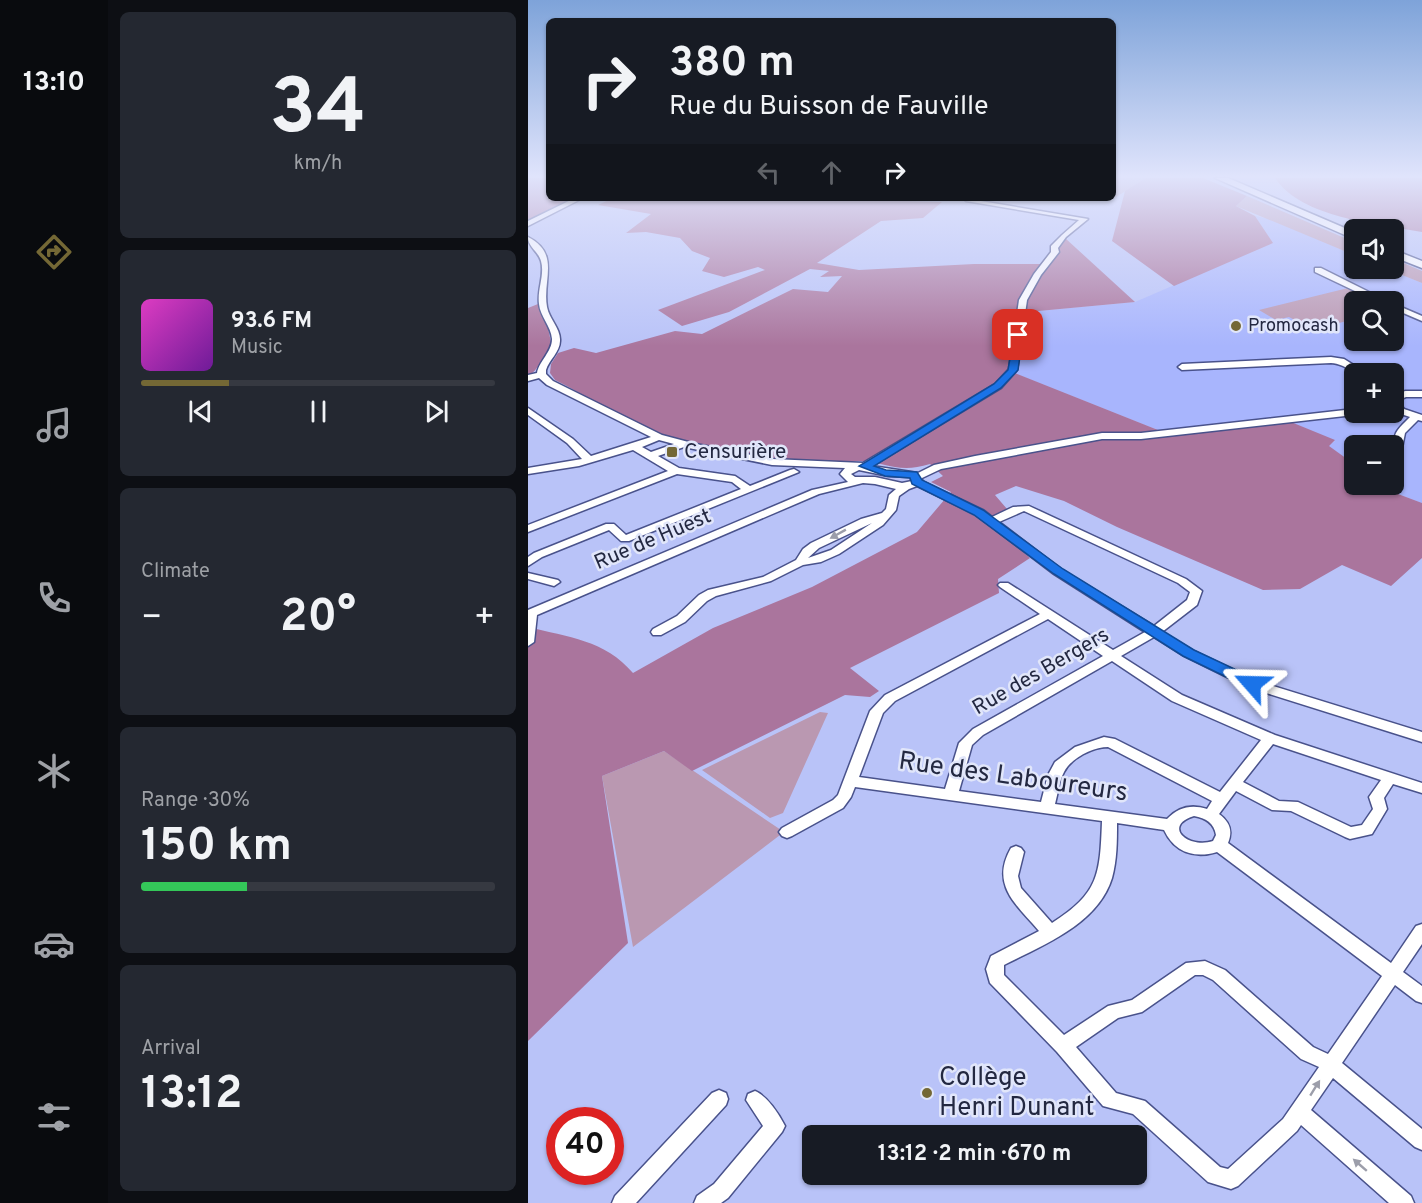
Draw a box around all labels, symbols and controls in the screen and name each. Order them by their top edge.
text: 380 m [669,38,795,91]
icon: right [570,42,648,120]
text: 34 [270,62,366,161]
text: 13:10 [23,66,85,100]
text: Rue du Buisson de Fauville [669,90,989,124]
text: km/h [294,151,342,177]
icon: left [752,156,785,189]
icon: ahead [815,156,848,189]
icon: right [878,156,911,189]
map controls [1344,219,1404,495]
button: sound [1344,219,1404,279]
icon: directions [33,231,75,273]
button: search [1344,291,1404,351]
text: 93.6 FM [231,308,312,335]
pin [992,309,1043,360]
place label: Promocash [1248,315,1339,338]
icon: arrive [1001,318,1034,351]
marker: Promocash [1229,319,1243,333]
text: Music [231,335,283,361]
button: + [1344,363,1404,423]
icon: previous [184,395,217,428]
icon: pause [302,395,335,428]
icon: next [420,395,453,428]
icon: music [33,404,75,446]
button: − [1344,435,1404,495]
place label: Censurière [684,439,786,466]
marker: Censurière [665,445,679,459]
street label: Rue de Huest [590,503,716,577]
one-way arrow [829,529,846,539]
text: Climate [141,559,210,585]
icon: phone [33,577,75,619]
text: 20° [280,590,356,647]
text: − [141,598,162,640]
text: + [474,598,495,640]
street label: Rue des Bergers [968,622,1114,722]
position arrow [1220,652,1284,716]
street label: Rue des Laboureurs [896,746,1130,810]
icon: climate [33,750,75,792]
text: Range · 30% [141,788,250,814]
text: 150 km [141,819,292,876]
icon: car [33,923,75,965]
text: Arrival [141,1036,201,1062]
place label: Collège Henri Dunant [939,1062,1095,1125]
text: 13:12 [141,1067,242,1124]
one-way arrow [1310,1080,1321,1096]
marker: Collège Henri Dunant [920,1086,934,1100]
icon: filters [33,1096,75,1138]
speed limit sign: 40 [546,1107,624,1185]
text: 13:12 · 2 min · 670 m [878,1141,1071,1168]
one-way arrow [1352,1158,1368,1171]

